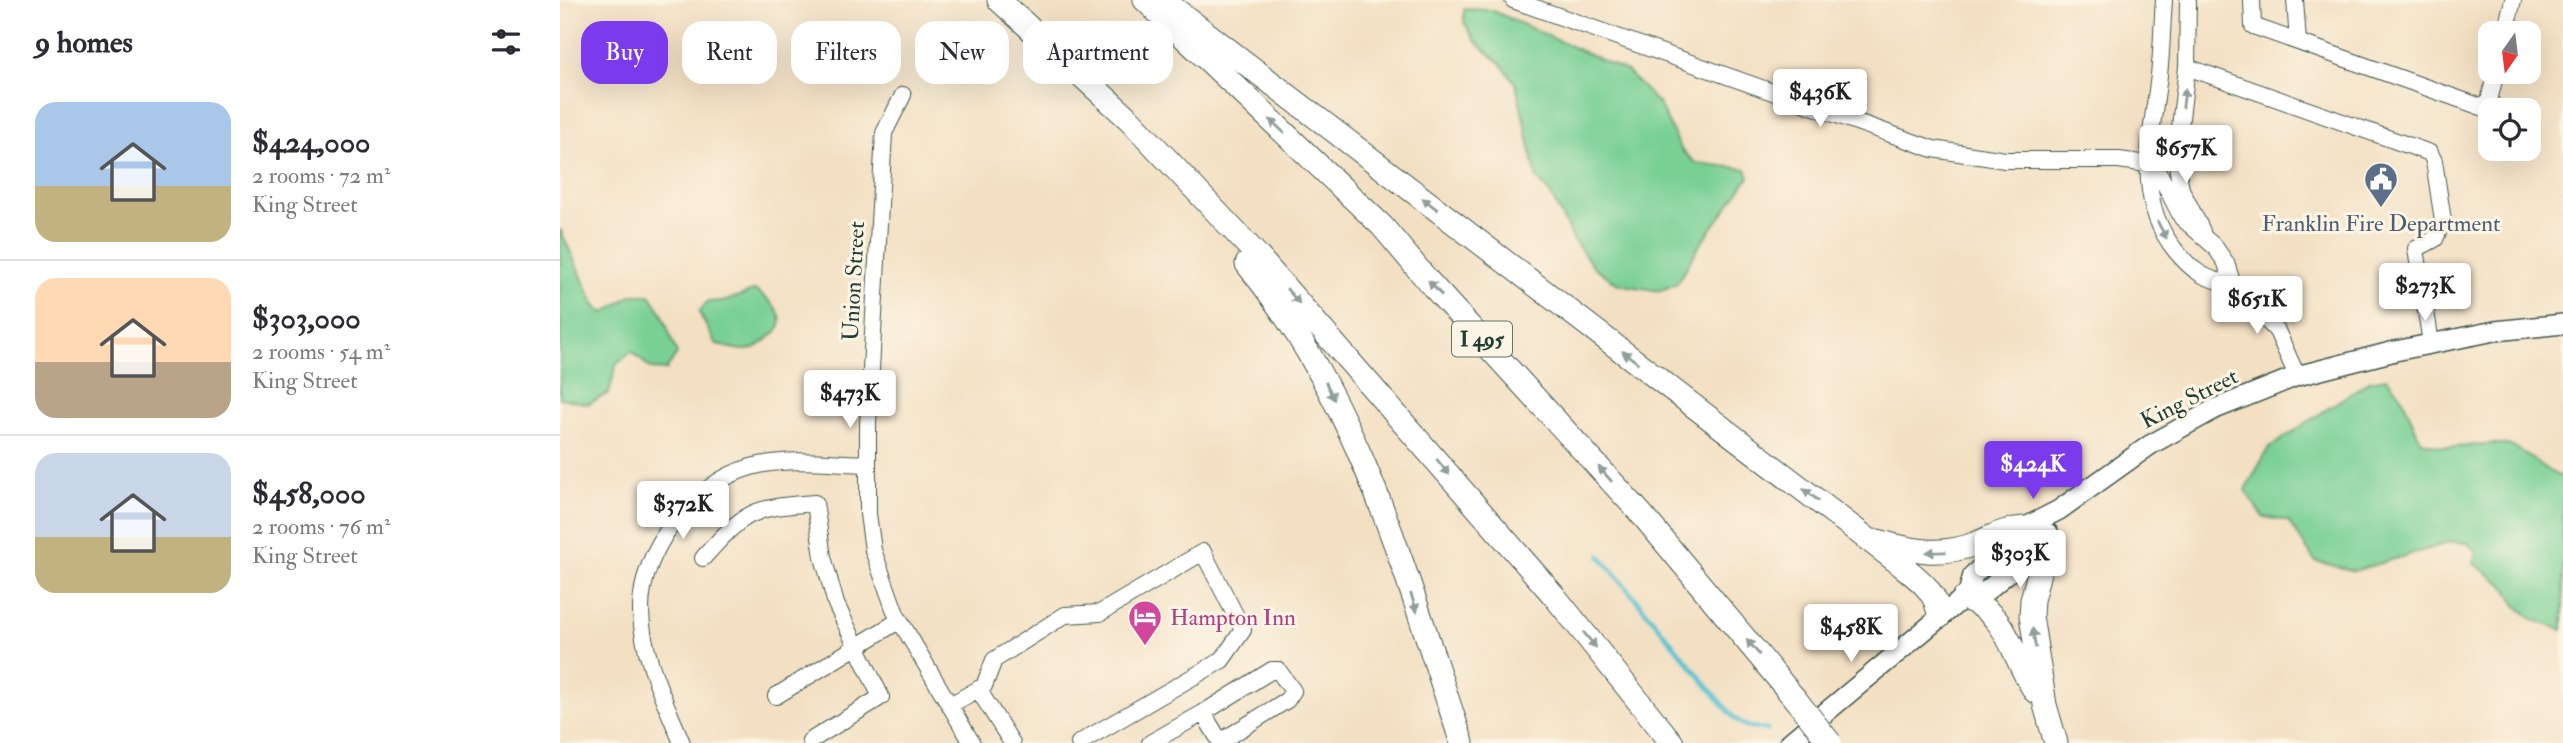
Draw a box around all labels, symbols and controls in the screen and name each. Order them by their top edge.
chip: Buy [581,21,668,84]
chip: Rent [682,21,777,84]
chip: Filters [791,21,901,84]
chip: New [915,21,1009,84]
chip: Apartment [1023,21,1173,84]
north arrow [2478,21,2541,84]
map controls [2478,21,2541,161]
icon: filters [487,23,525,61]
text: 9 homes [35,24,133,61]
pin: $436K [1771,69,1869,129]
text: $436K [1789,77,1851,106]
one-way arrow [2179,86,2190,108]
button: locate [2478,98,2541,161]
one-way arrow [1269,118,1286,134]
text: $424,000 [252,124,370,161]
pin: $657K [2137,125,2235,185]
icon: home [91,130,175,214]
text: $657K [2155,133,2217,162]
public building icon: Franklin Fire Department [2362,160,2400,209]
text: 2 rooms · 72 m² [252,161,390,190]
text: King Street [252,190,358,219]
one-way arrow [1421,198,1439,212]
place label: Franklin Fire Department [2262,209,2500,239]
street label: Union Street [836,220,871,342]
one-way arrow [2157,220,2168,240]
pin: $273K [2376,264,2474,323]
text: $273K [2395,271,2455,300]
pin: $651K [2208,276,2306,336]
one-way arrow [1428,280,1443,297]
text: $651K [2227,284,2287,313]
one-way arrow [1285,287,1301,305]
text: $303,000 [252,300,361,337]
icon: home [91,306,175,390]
road number: I 495 [1452,322,1512,356]
text: 2 rooms · 54 m² [252,337,390,366]
one-way arrow [1621,351,1639,365]
street label: King Street [2136,362,2243,435]
text: King Street [252,366,358,395]
pin: $473K [801,370,899,430]
text: $473K [820,378,880,407]
one-way arrow [1325,381,1336,401]
pin: $424K [1984,442,2082,501]
text: $424K [2000,449,2066,478]
one-way arrow [1435,458,1450,476]
one-way arrow [1598,466,1614,483]
text: $458,000 [252,475,366,512]
icon: home [91,481,175,565]
pin: $372K [634,482,732,541]
text: $372K [653,489,713,518]
one-way arrow [1802,489,1820,503]
text: 2 rooms · 76 m² [252,512,390,541]
pin: $303K [1971,530,2069,590]
text: $303K [1991,538,2049,567]
text: King Street [252,541,358,570]
one-way arrow [1925,546,1947,558]
one-way arrow [1409,592,1420,613]
hotel icon: Hampton Inn [1126,598,1164,647]
place label: Hampton Inn [1170,603,1296,633]
pin: $458K [1802,604,1900,664]
text: $458K [1820,612,1882,641]
one-way arrow [2028,627,2039,649]
one-way arrow [1583,631,1598,649]
one-way arrow [1746,639,1761,656]

